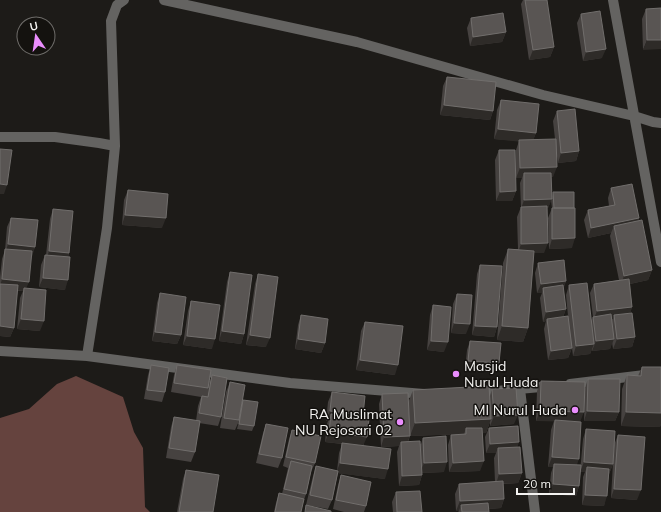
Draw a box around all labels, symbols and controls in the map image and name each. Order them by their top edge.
north arrow [16,16,56,56]
text: U [28,19,39,34]
place label: Masjid Nurul Huda [464,357,538,391]
marker: Masjid Nurul Huda [451,369,461,379]
place label: MI Nurul Huda [473,401,567,419]
place label: RA Muslimat NU Rejosari 02 [295,405,392,439]
marker: MI Nurul Huda [570,405,580,415]
marker: RA Muslimat NU Rejosari 02 [395,417,405,427]
scale bar [517,470,574,496]
text: 20 m [523,476,551,491]

